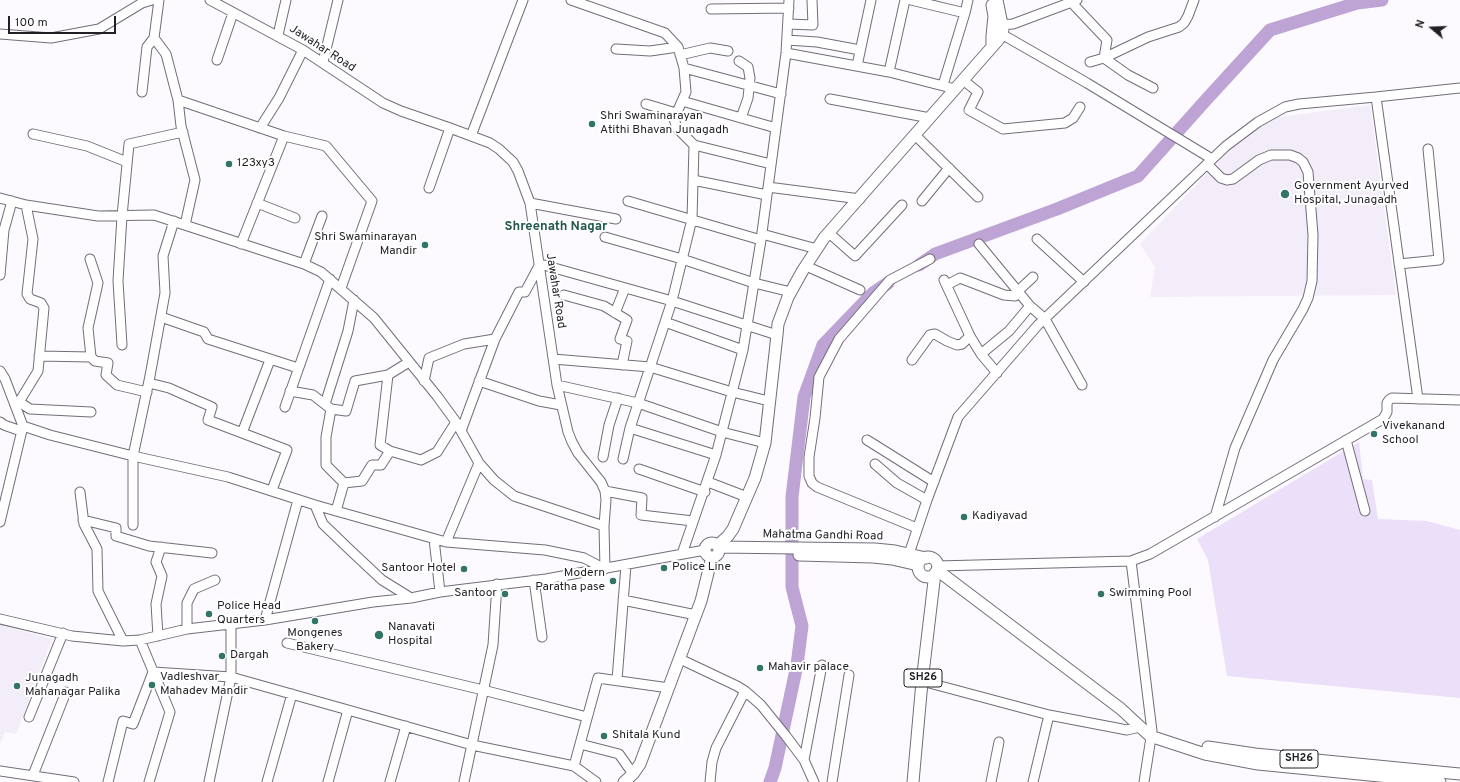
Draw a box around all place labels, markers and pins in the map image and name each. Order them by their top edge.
place label: Shri Swaminarayan Atithi Bhavan Junagadh [600,110,729,138]
marker: Shri Swaminarayan Atithi Bhavan Junagadh [587,119,597,129]
place label: 123xy3 [237,157,275,171]
marker: 123xy3 [224,159,234,169]
place label: Government Ayurved Hospital, Junagadh [1294,180,1409,208]
marker: Government Ayurved Hospital, Junagadh [1279,188,1291,200]
place label: Shri Swaminarayan Mandir [314,231,417,259]
marker: Shri Swaminarayan Mandir [420,240,430,250]
place label: Vivekanand School [1382,420,1445,448]
marker: Vivekanand School [1369,429,1379,439]
place label: Kadiyavad [972,510,1028,524]
marker: Kadiyavad [959,512,969,522]
place label: Police Line [672,561,731,575]
place label: Santoor Hotel [381,562,456,576]
marker: Police Line [659,563,669,573]
marker: Santoor Hotel [459,564,469,574]
place label: Modern Paratha pase [535,567,605,595]
marker: Modern Paratha pase [608,576,618,586]
place label: Santoor [454,587,497,601]
place label: Swimming Pool [1109,587,1192,601]
marker: Santoor [500,589,510,599]
marker: Swimming Pool [1096,589,1106,599]
place label: Police Head Quarters [217,600,281,628]
marker: Police Head Quarters [204,609,214,619]
marker: Mongenes Bakery [310,616,320,626]
place label: Nanavati Hospital [388,621,435,649]
place label: Mongenes Bakery [287,627,343,655]
marker: Nanavati Hospital [373,629,385,641]
place label: Dargah [230,649,269,663]
marker: Dargah [217,651,227,661]
place label: Mahavir palace [768,661,849,675]
marker: Mahavir palace [755,663,765,673]
place label: Vadleshvar Mahadev Mandir [160,671,248,699]
place label: Junagadh Mahanagar Palika [25,672,120,700]
marker: Vadleshvar Mahadev Mandir [147,680,157,690]
marker: Junagadh Mahanagar Palika [12,681,22,691]
place label: Shitala Kund [612,729,680,743]
marker: Shitala Kund [599,731,609,741]

